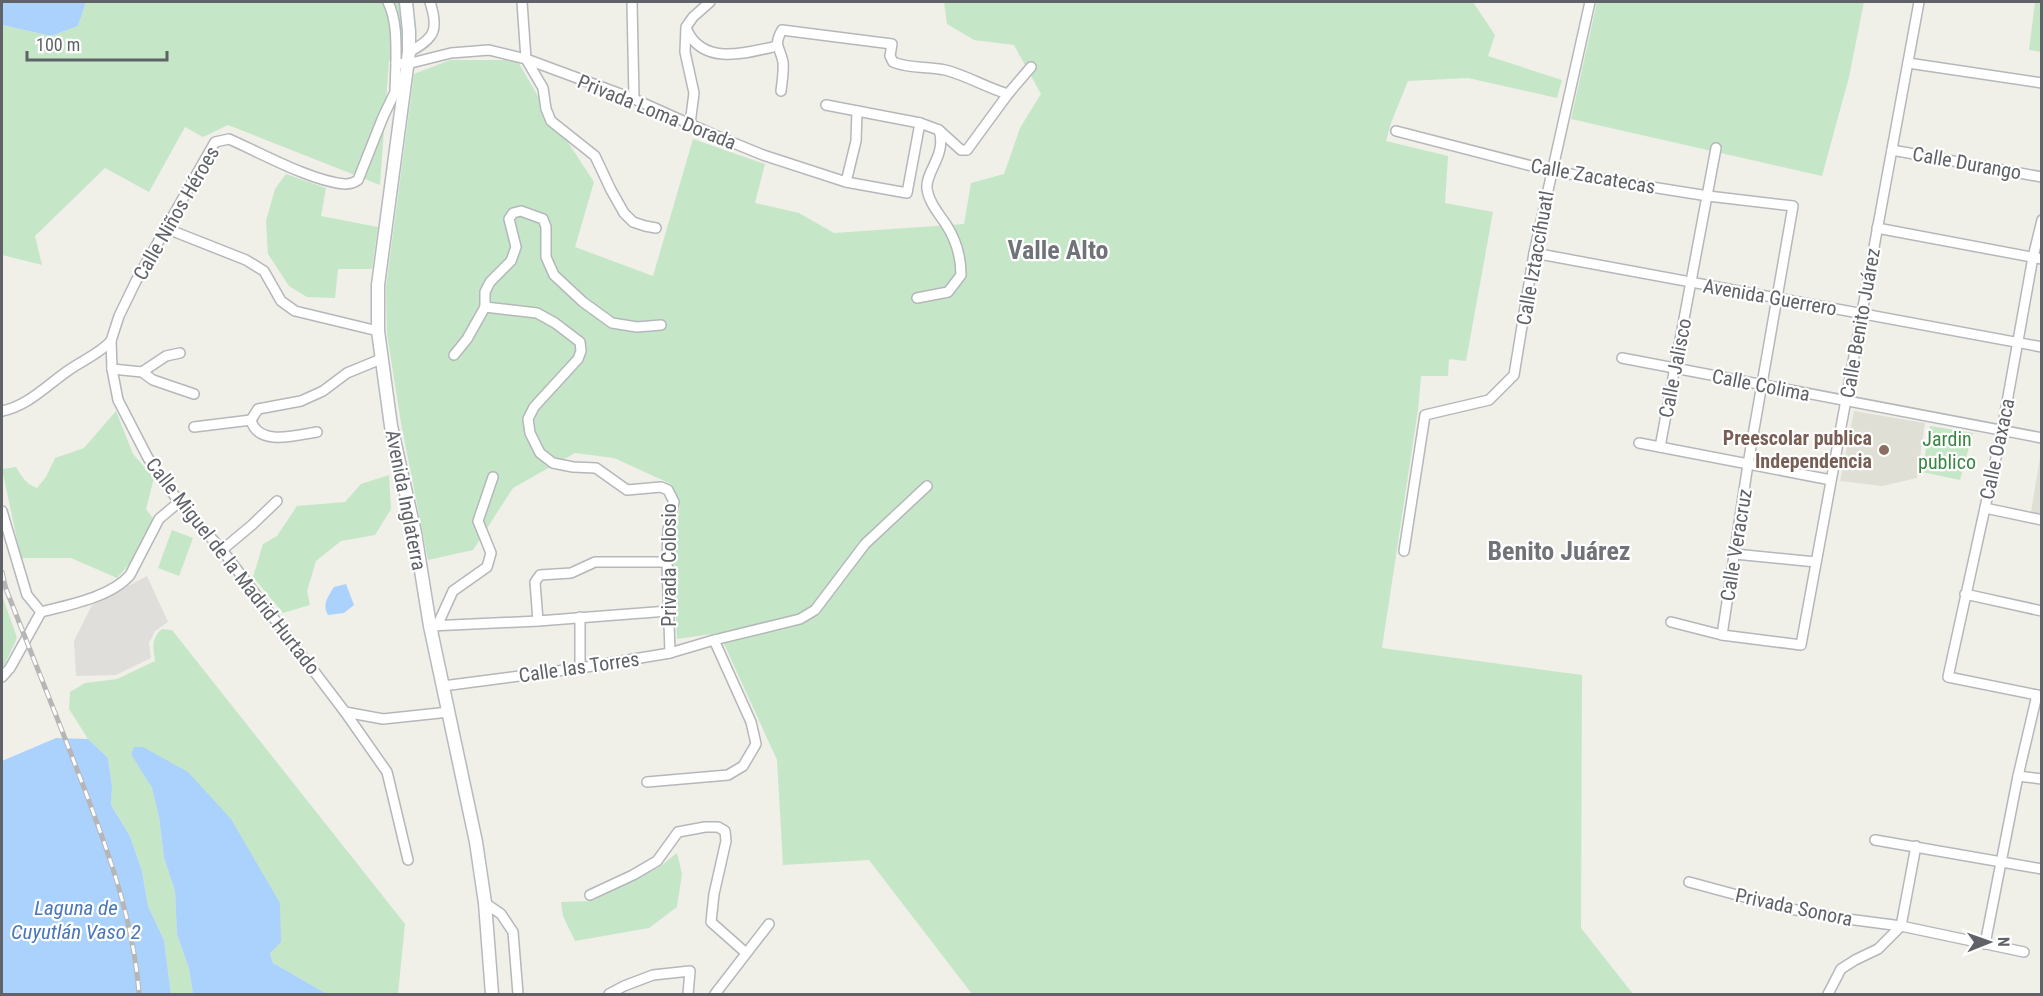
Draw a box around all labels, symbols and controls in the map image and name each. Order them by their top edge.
scale bar [27,24,166,62]
text: 100 m [36,34,80,55]
street label: Privada Loma Dorada [574,69,740,155]
street label: Calle Niños Héroes [128,142,224,284]
street label: Calle Durango [1911,142,2023,184]
street label: Calle Zacatecas [1529,153,1657,199]
street label: Calle Iztaccíhuatl [1511,189,1559,327]
district label: Valle Alto [1008,235,1108,265]
street label: Calle Benito Juárez [1835,246,1885,400]
street label: Avenida Guerrero [1701,273,1839,321]
street label: Calle Jalisco [1654,316,1696,420]
street label: Calle Colima [1710,364,1812,406]
street label: Calle Oaxaca [1975,396,2019,502]
place label: Preescolar publica Independencia [1723,426,1872,473]
park label: Jardin publico [1918,427,1976,474]
street label: Avenida Inglaterra [381,428,431,572]
marker: Preescolar publica Independencia [1877,443,1891,457]
street label: Calle Miguel de la Madrid Hurtado [141,453,325,679]
street label: Calle Veracruz [1715,487,1757,603]
street label: Privada Colosio [657,503,681,627]
district label: Benito Juárez [1487,536,1631,566]
street label: Calle las Torres [517,647,641,687]
street label: Privada Sonora [1733,883,1855,931]
water label: Laguna de Cuyutlán Vaso 2 [11,896,141,944]
north arrow [1959,912,2019,972]
text: N [1994,937,2013,947]

